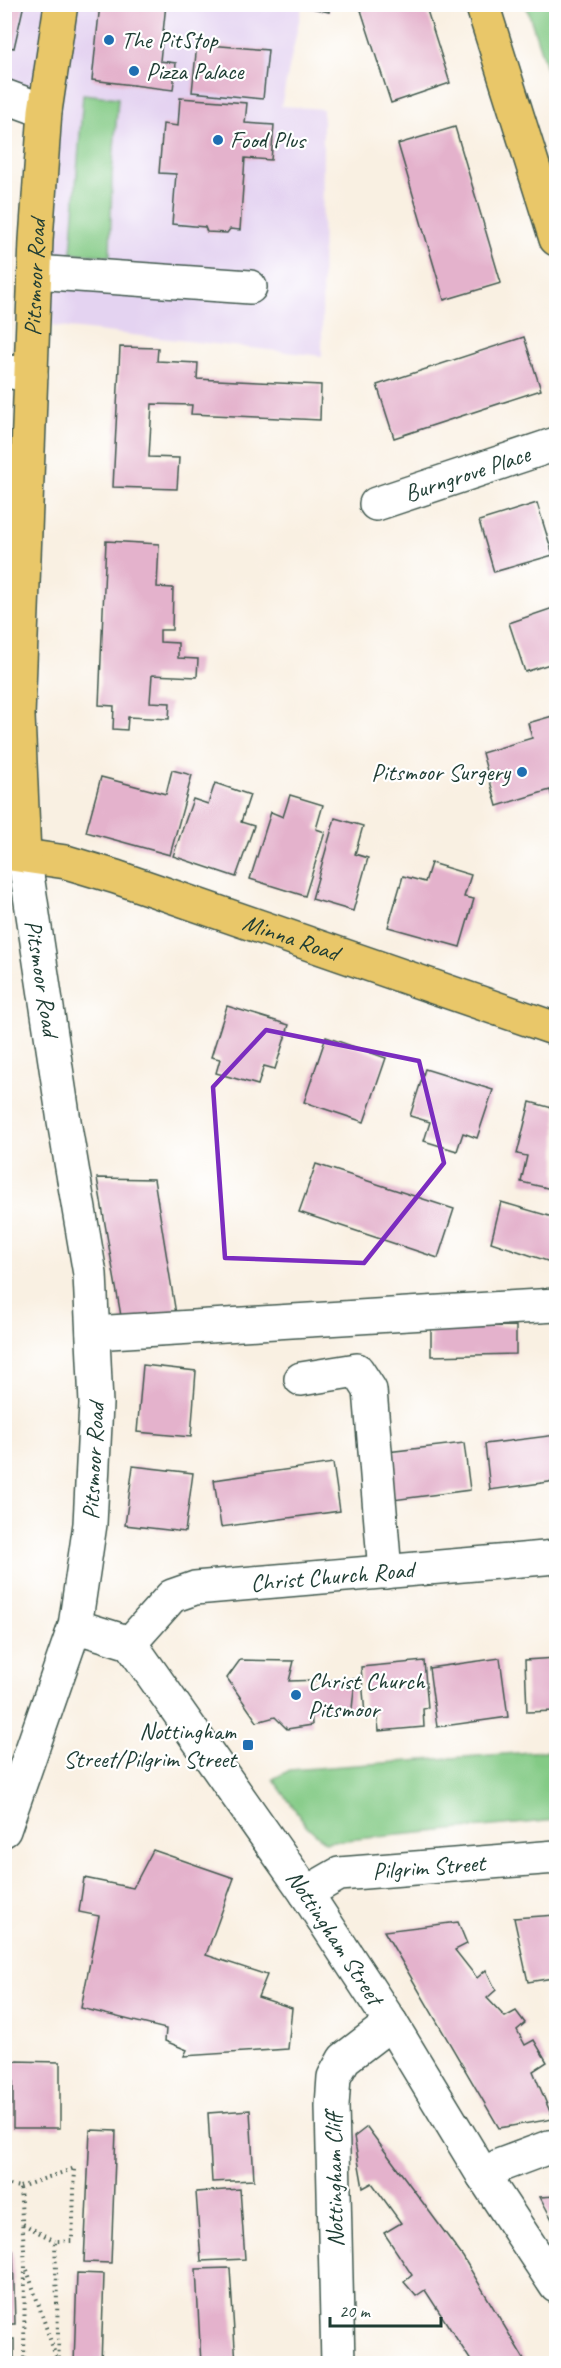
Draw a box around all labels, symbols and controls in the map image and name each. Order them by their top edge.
place label: The PitStop [121,25,219,55]
marker: The PitStop [102,33,116,47]
place label: Pizza Palace [146,56,245,86]
marker: Pizza Palace [127,64,141,78]
place label: Food Plus [230,125,307,155]
marker: Food Plus [211,133,225,147]
street label: Pitsmoor Road [17,214,53,337]
street label: Burngrove Place [401,438,536,508]
place label: Pitsmoor Surgery [371,757,512,787]
marker: Pitsmoor Surgery [515,765,529,779]
street label: Minna Road [239,907,346,969]
street label: Pitsmoor Road [18,918,67,1042]
street label: Pitsmoor Road [75,1398,111,1520]
street label: Christ Church Road [249,1554,418,1598]
place label: Christ Church Pitsmoor [308,1666,426,1724]
marker: Christ Church Pitsmoor [289,1688,303,1702]
place label: Nottingham Street/Pilgrim Street [63,1716,238,1774]
marker: Nottingham Street/Pilgrim Street [241,1738,255,1752]
street label: Pilgrim Street [371,1847,488,1886]
street label: Nottingham Street [279,1864,391,2013]
street label: Nottingham Cliff [318,2107,350,2248]
scale bar [330,2290,441,2328]
text: 20 m [339,2300,372,2322]

